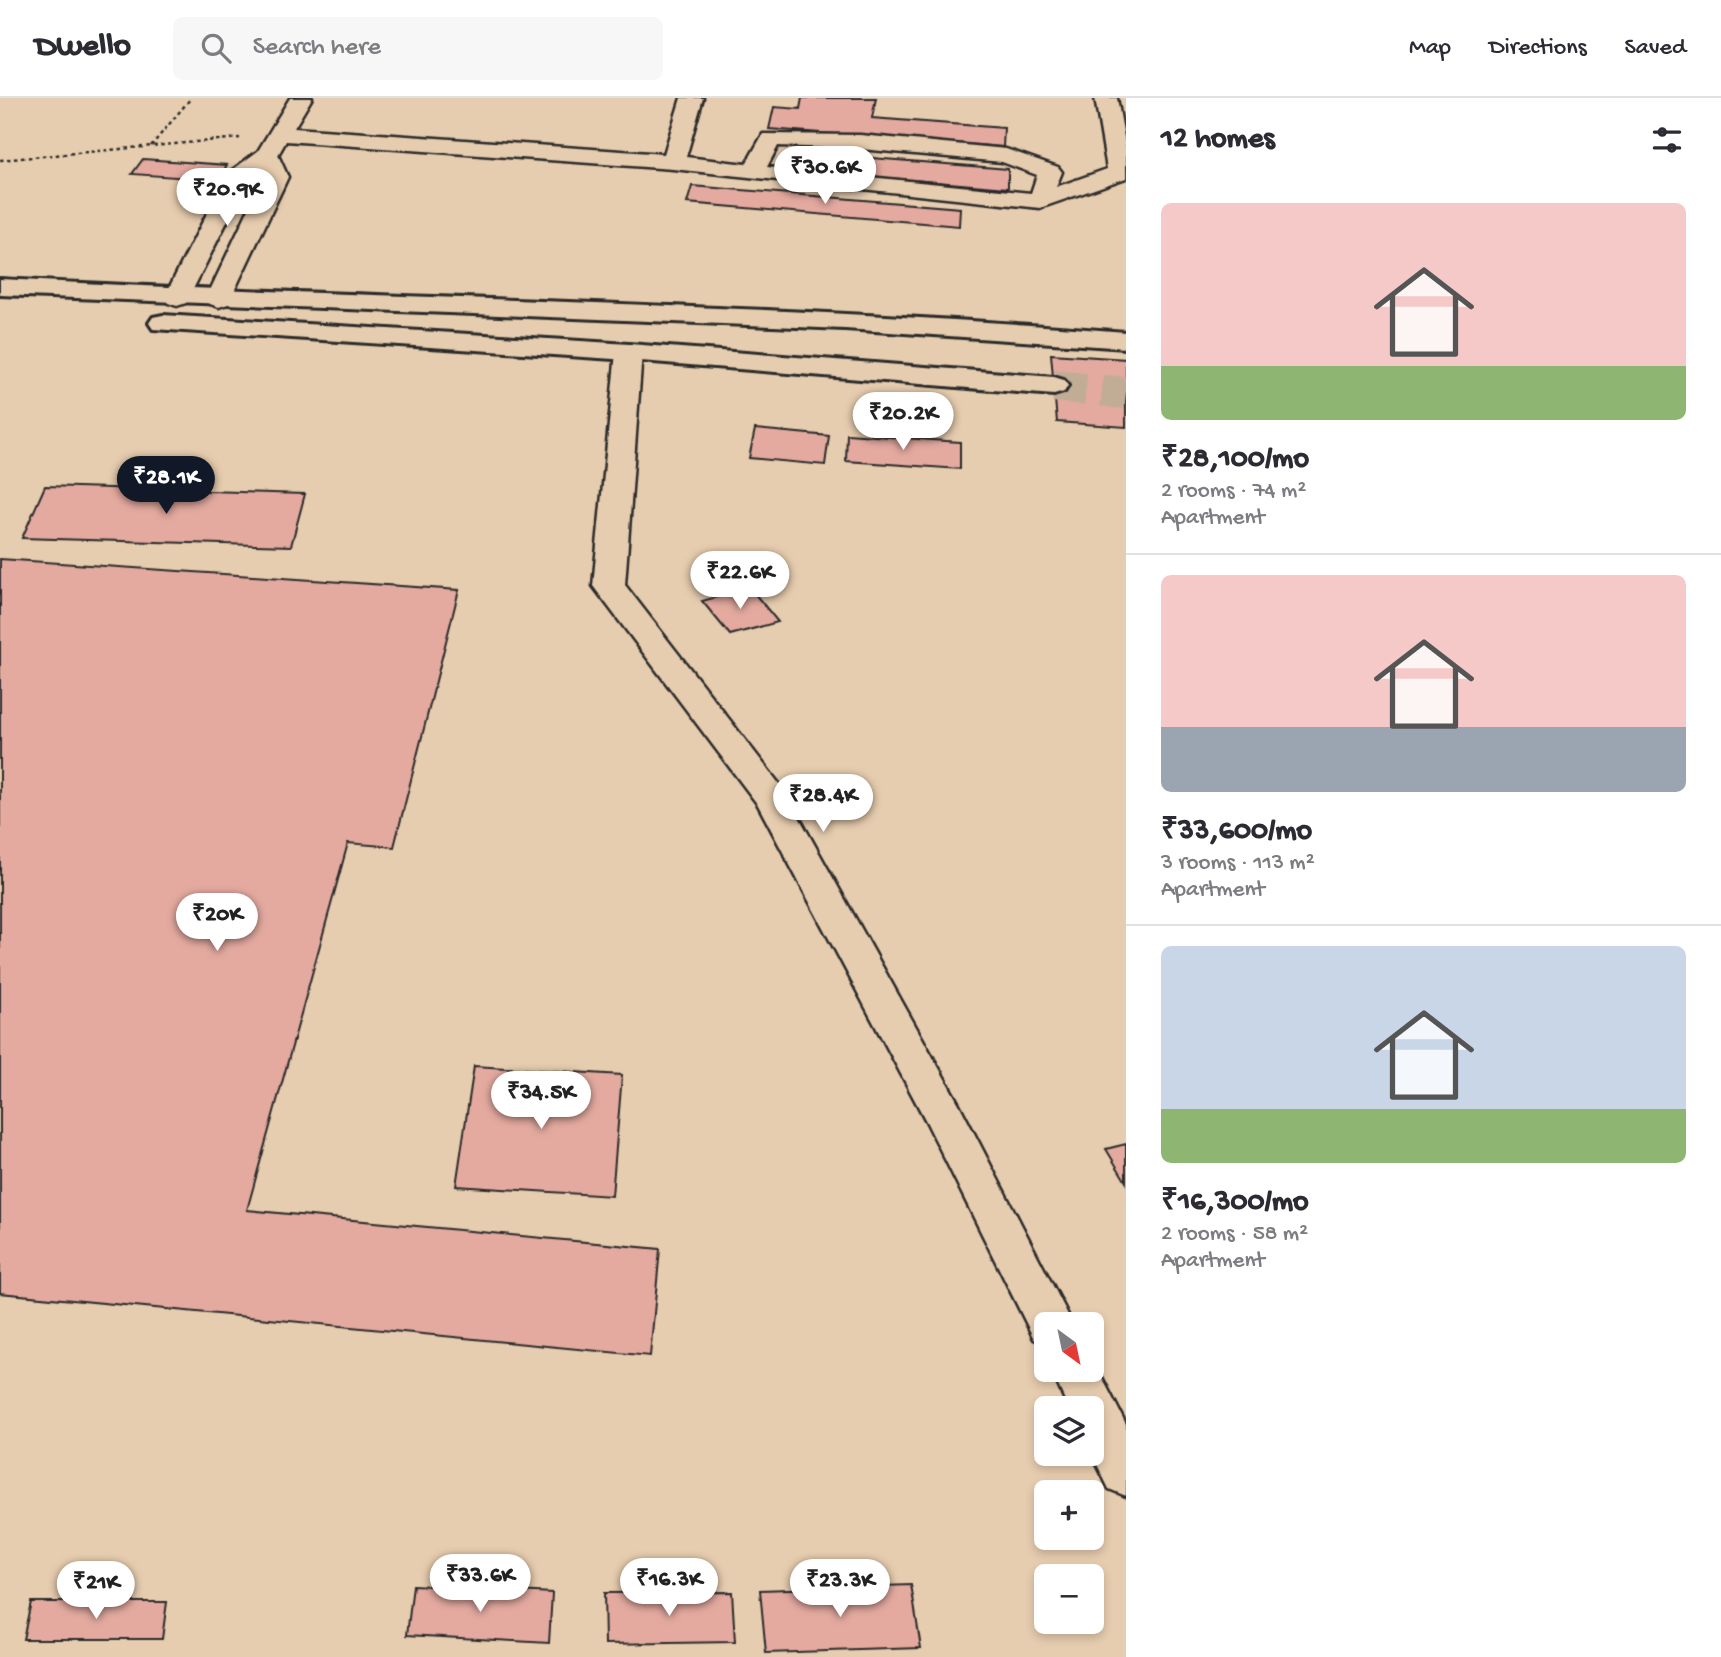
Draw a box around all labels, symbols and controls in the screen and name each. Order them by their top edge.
search box [173,17,663,80]
text: Dwello [35,29,131,67]
icon: search [197,29,235,67]
text: Search here [253,33,381,64]
text: Map [1409,34,1451,63]
text: Directions [1489,34,1587,63]
text: Saved [1625,34,1686,63]
icon: filters [1648,121,1686,159]
text: 12 homes [1161,123,1274,158]
pin: ₹30.6K [768,146,882,206]
text: ₹30.6K [790,155,860,182]
pin: ₹20.9K [170,169,284,228]
text: ₹20.9K [193,177,261,204]
icon: home [1361,249,1487,375]
pin: ₹20.2K [846,392,960,452]
text: ₹20.2K [869,401,937,428]
text: ₹28,100/mo [1161,443,1309,478]
pin: ₹28.1K [109,456,223,516]
text: ₹28.1K [133,465,199,492]
text: 2 rooms · 74 m² [1161,478,1306,505]
text: Apartment [1161,505,1265,532]
pin: ₹22.6K [683,552,797,611]
text: ₹22.6K [706,560,774,587]
icon: home [1361,621,1487,747]
pin: ₹28.4K [766,774,880,834]
text: ₹28.4K [789,783,857,810]
text: ₹33,600/mo [1161,815,1312,850]
text: 3 rooms · 113 m² [1161,850,1315,877]
text: Apartment [1161,877,1265,904]
pin: ₹20K [176,894,258,953]
text: ₹20K [192,902,242,929]
icon: home [1361,992,1487,1118]
pin: ₹34.5K [484,1072,598,1131]
text: ₹34.5K [507,1080,575,1107]
text: ₹16,300/mo [1161,1186,1309,1221]
text: 2 rooms · 58 m² [1161,1221,1308,1248]
text: Apartment [1161,1248,1265,1275]
north arrow [1034,1312,1104,1382]
map controls [1034,1312,1104,1634]
button: layers [1034,1396,1104,1466]
button: + [1034,1480,1104,1550]
pin: ₹33.6K [423,1554,537,1614]
pin: ₹16.3K [612,1558,726,1618]
pin: ₹23.3K [783,1560,897,1619]
pin: ₹21K [55,1562,137,1621]
text: ₹33.6K [446,1563,514,1590]
button: − [1034,1564,1104,1634]
text: ₹16.3K [636,1567,702,1594]
text: ₹23.3K [806,1568,874,1595]
text: ₹21K [73,1570,119,1597]

